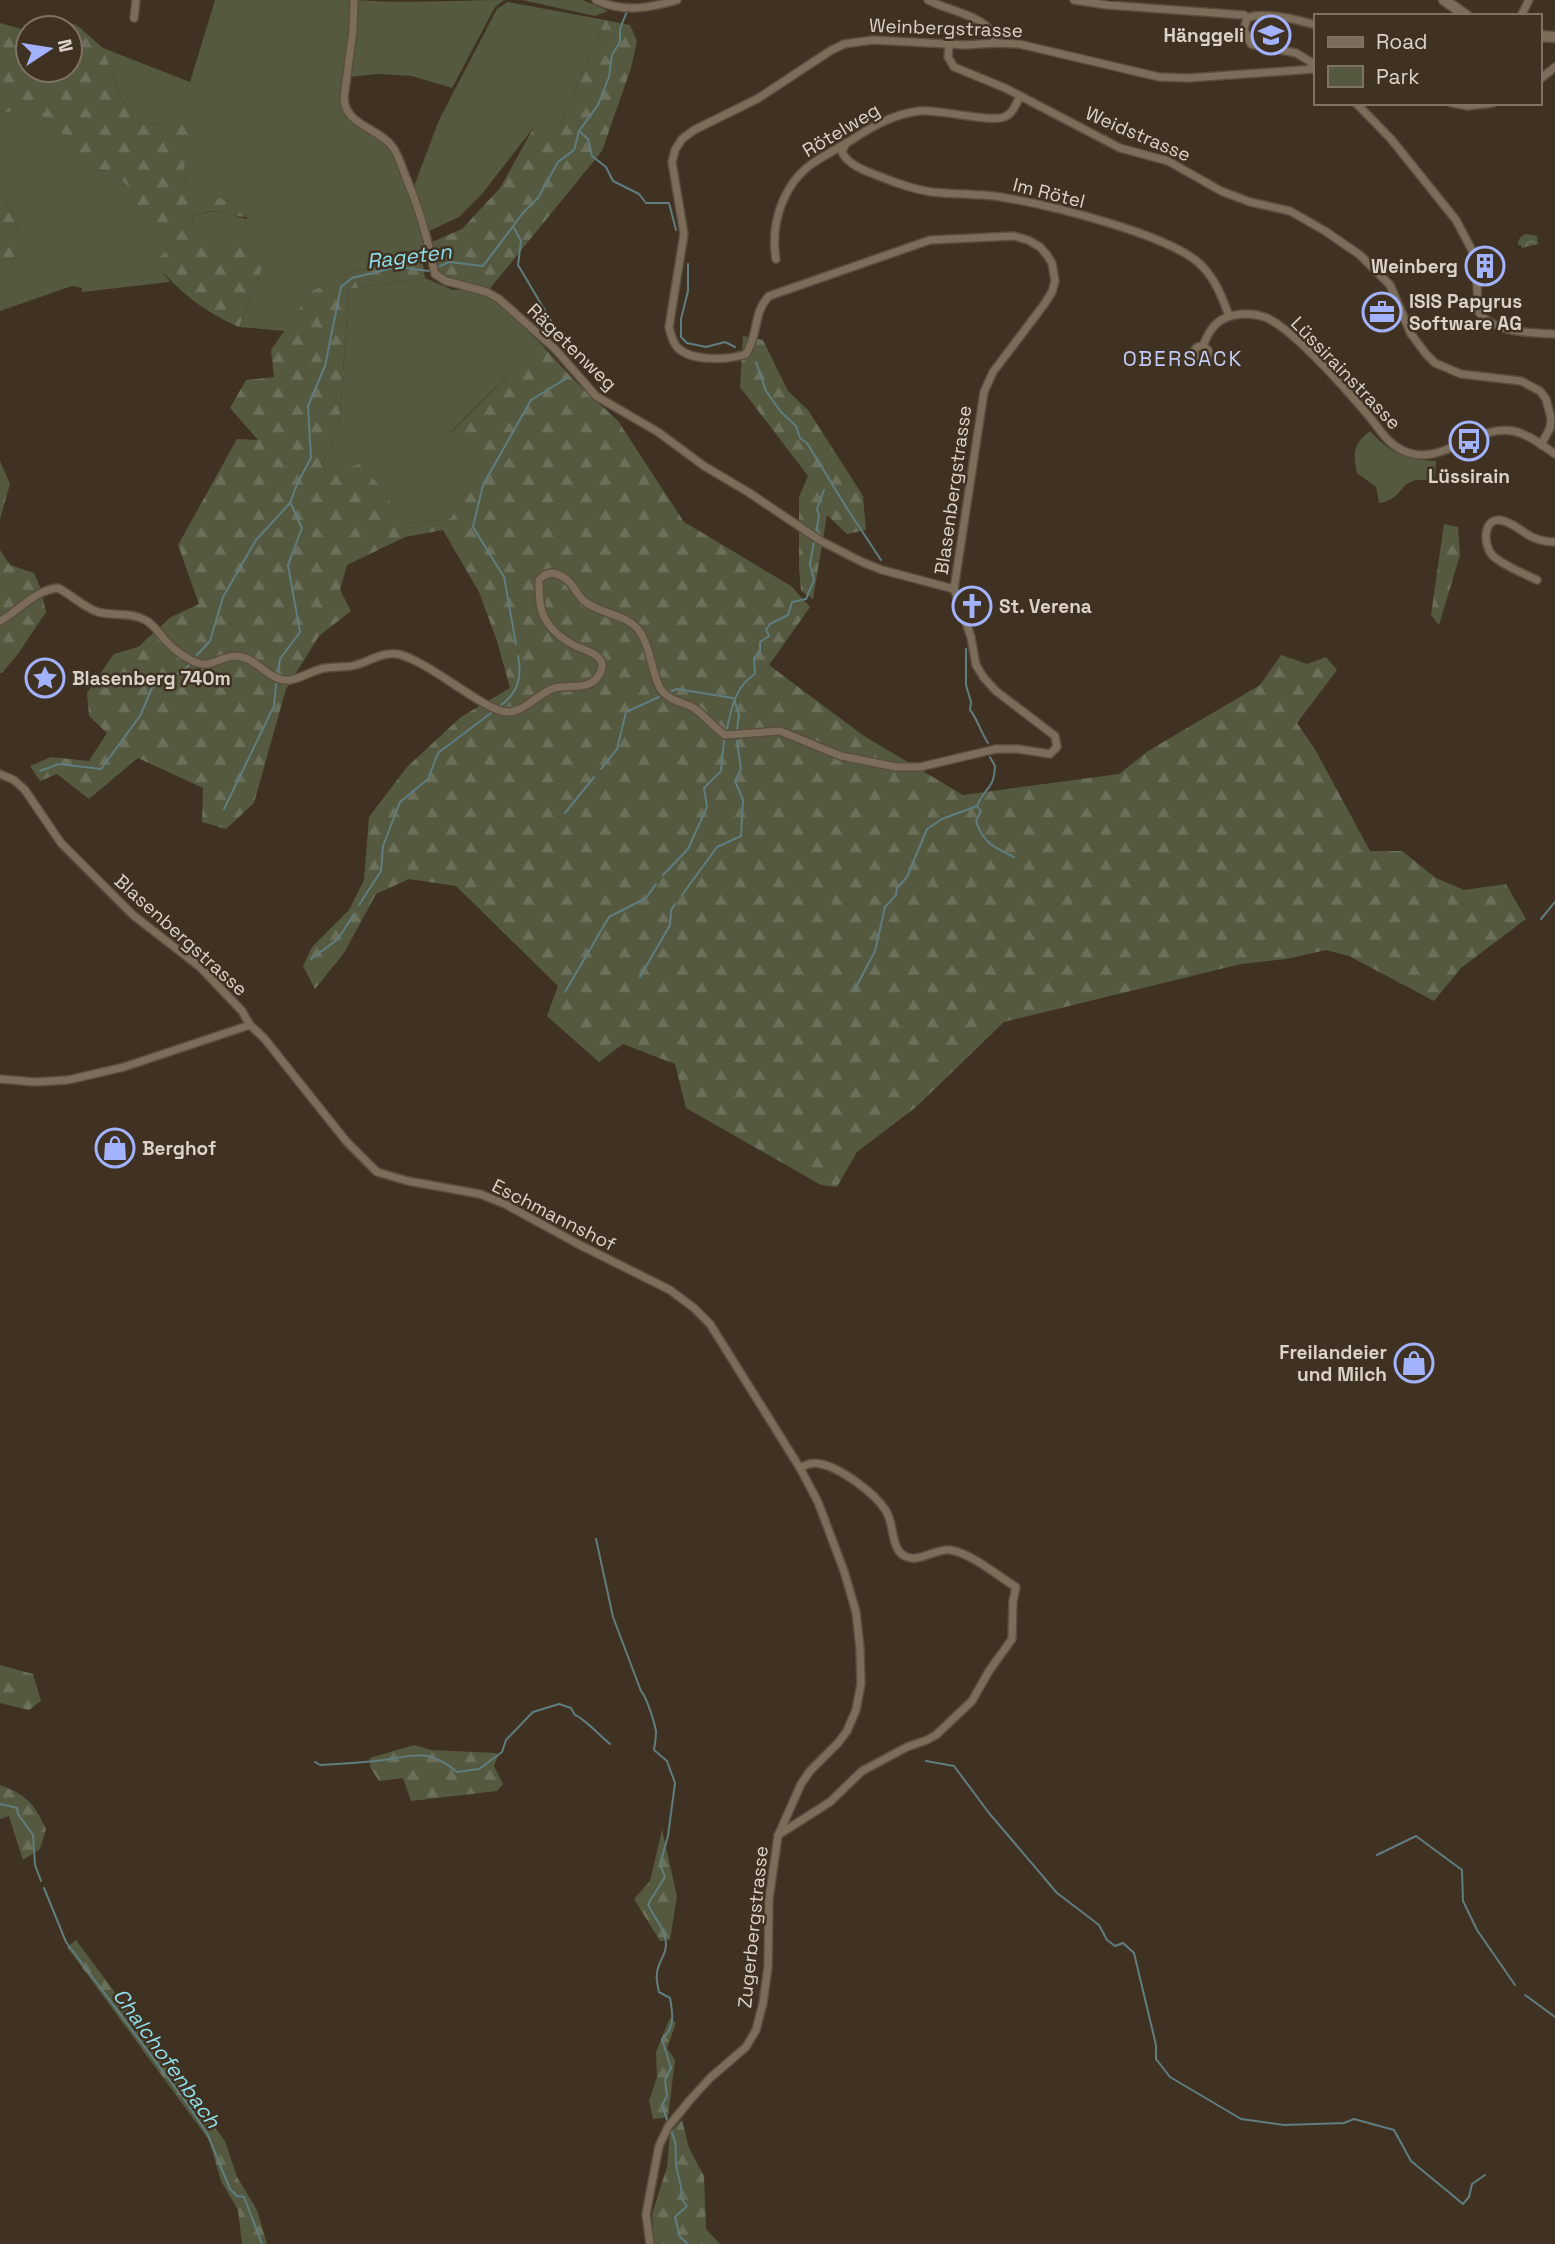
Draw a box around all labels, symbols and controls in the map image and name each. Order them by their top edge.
street label: Weinbergstrasse [869,13,1023,43]
north arrow [14,14,84,84]
school or university icon: Hänggeli [1250,14,1292,56]
legend [1314,14,1541,105]
place label: Hänggeli [1164,23,1244,48]
text: Road [1376,28,1428,55]
text: N [52,37,79,54]
text: Park [1376,63,1420,90]
street label: Rötelweg [798,97,884,163]
street label: Weidstrasse [1082,101,1194,167]
street label: Im Rötel [1010,172,1088,214]
water label: Rageten [365,237,454,275]
building icon: Weinberg [1464,245,1506,287]
place label: Weinberg [1371,254,1458,279]
place label: ISIS Papyrus Software AG [1409,289,1522,336]
office icon: ISIS Papyrus Software AG [1361,291,1403,333]
street label: Rägetenweg [522,298,622,396]
street label: Lüssirainstrasse [1286,311,1406,435]
district label: OBERSACK [1123,345,1243,372]
street label: Blasenbergstrasse [929,404,977,576]
bus stop icon: Lüssirain [1448,420,1490,462]
place label: Lüssirain [1428,464,1510,489]
church icon: St. Verena [951,585,993,627]
place label: St. Verena [999,594,1092,619]
place icon: Blasenberg 740m [24,657,66,699]
place label: Blasenberg 740m [72,666,231,691]
street label: Blasenbergstrasse [109,869,253,1001]
shop icon: Berghof [94,1127,136,1169]
place label: Berghof [142,1136,216,1161]
street label: Eschmannshof [488,1173,620,1257]
place label: Freilandeier und Milch [1279,1340,1387,1387]
shop icon: Freilandeier und Milch [1393,1342,1435,1384]
street label: Zugerbergstrasse [732,1845,774,2009]
water label: Chalchofenbach [107,1983,227,2134]

